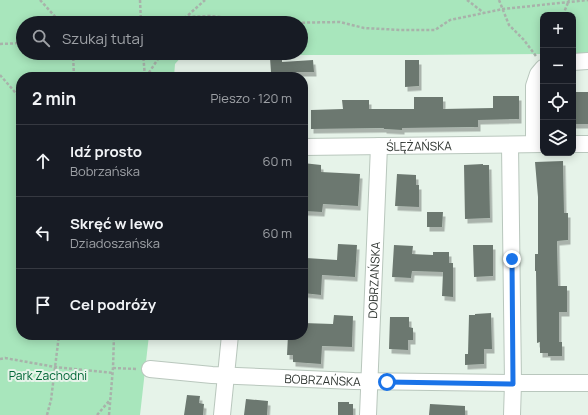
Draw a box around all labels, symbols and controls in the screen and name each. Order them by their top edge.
map controls [540,12,576,156]
button: + [540,12,576,48]
search box [16,16,308,60]
icon: search [30,27,52,49]
text: Szukaj tutaj [62,28,144,49]
button: − [540,48,576,84]
button: locate [540,84,576,120]
text: 2 min [32,87,76,110]
text: Pieszo · 120 m [210,89,292,107]
button: layers [540,120,576,156]
street label: ŚLĘŻAŃSKA [386,137,452,154]
text: Idź prosto [70,141,142,162]
icon: ahead [32,150,54,172]
text: 60 m [262,152,292,170]
text: Bobrzańska [70,162,140,180]
text: Skręć w lewo [70,213,164,234]
icon: left [32,222,54,244]
text: 60 m [262,224,292,242]
text: Dziadoszańska [70,234,160,252]
street label: DOBRZAŃSKA [363,241,384,319]
route end [503,250,521,268]
icon: arrive [32,294,54,316]
text: Cel podróży [70,294,156,315]
park label: Park Zachodni [9,367,87,384]
street label: BOBRZAŃSKA [284,370,361,390]
route start [378,373,396,391]

